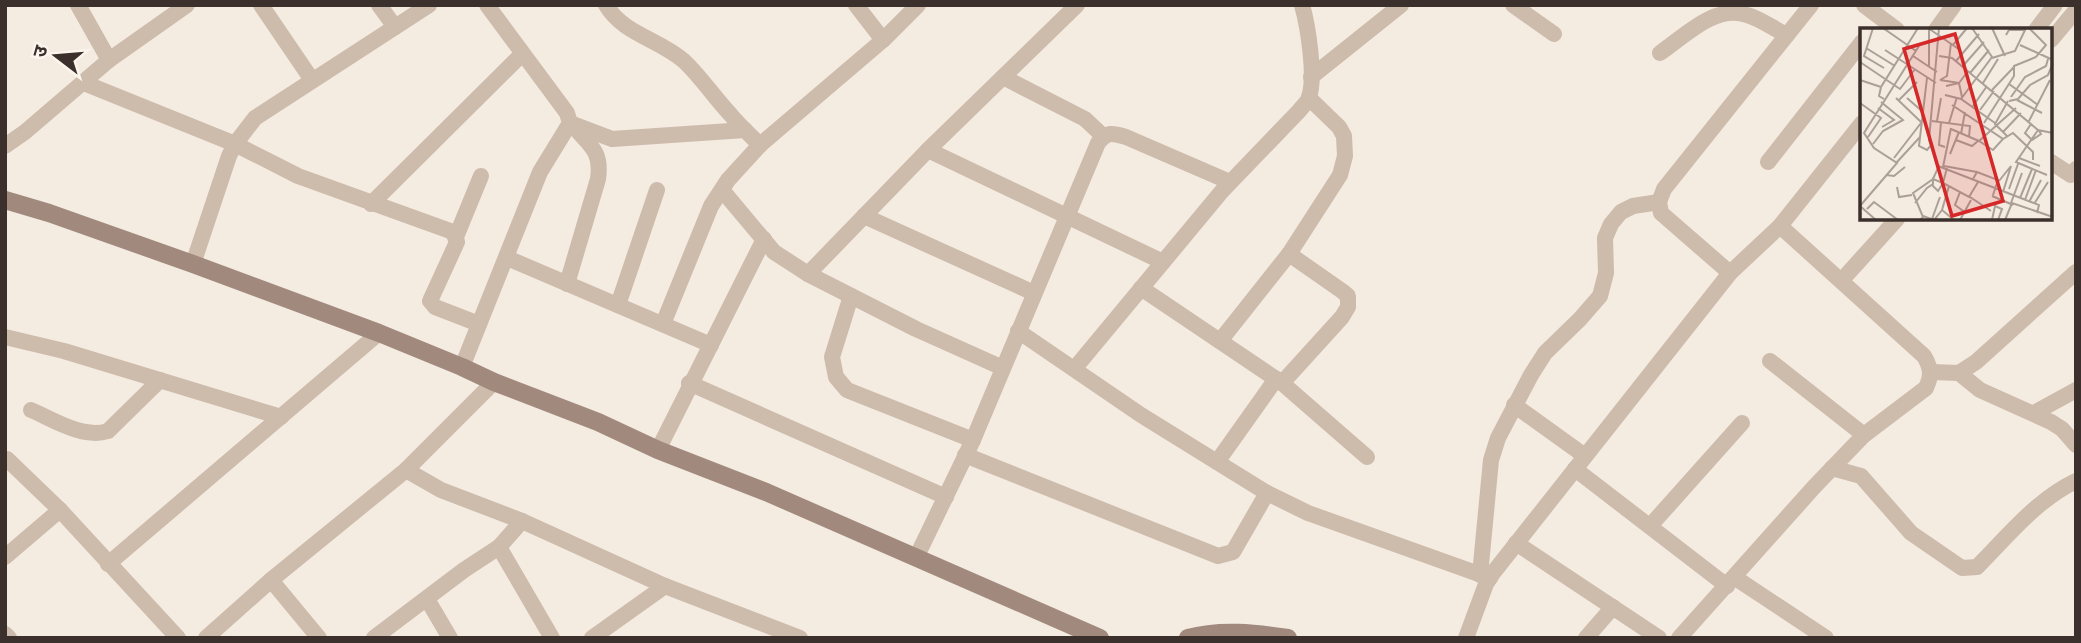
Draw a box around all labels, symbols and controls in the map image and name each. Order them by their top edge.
north arrow [21,21,91,91]
inset map [1860,28,2053,220]
text: उ [27,42,54,60]

